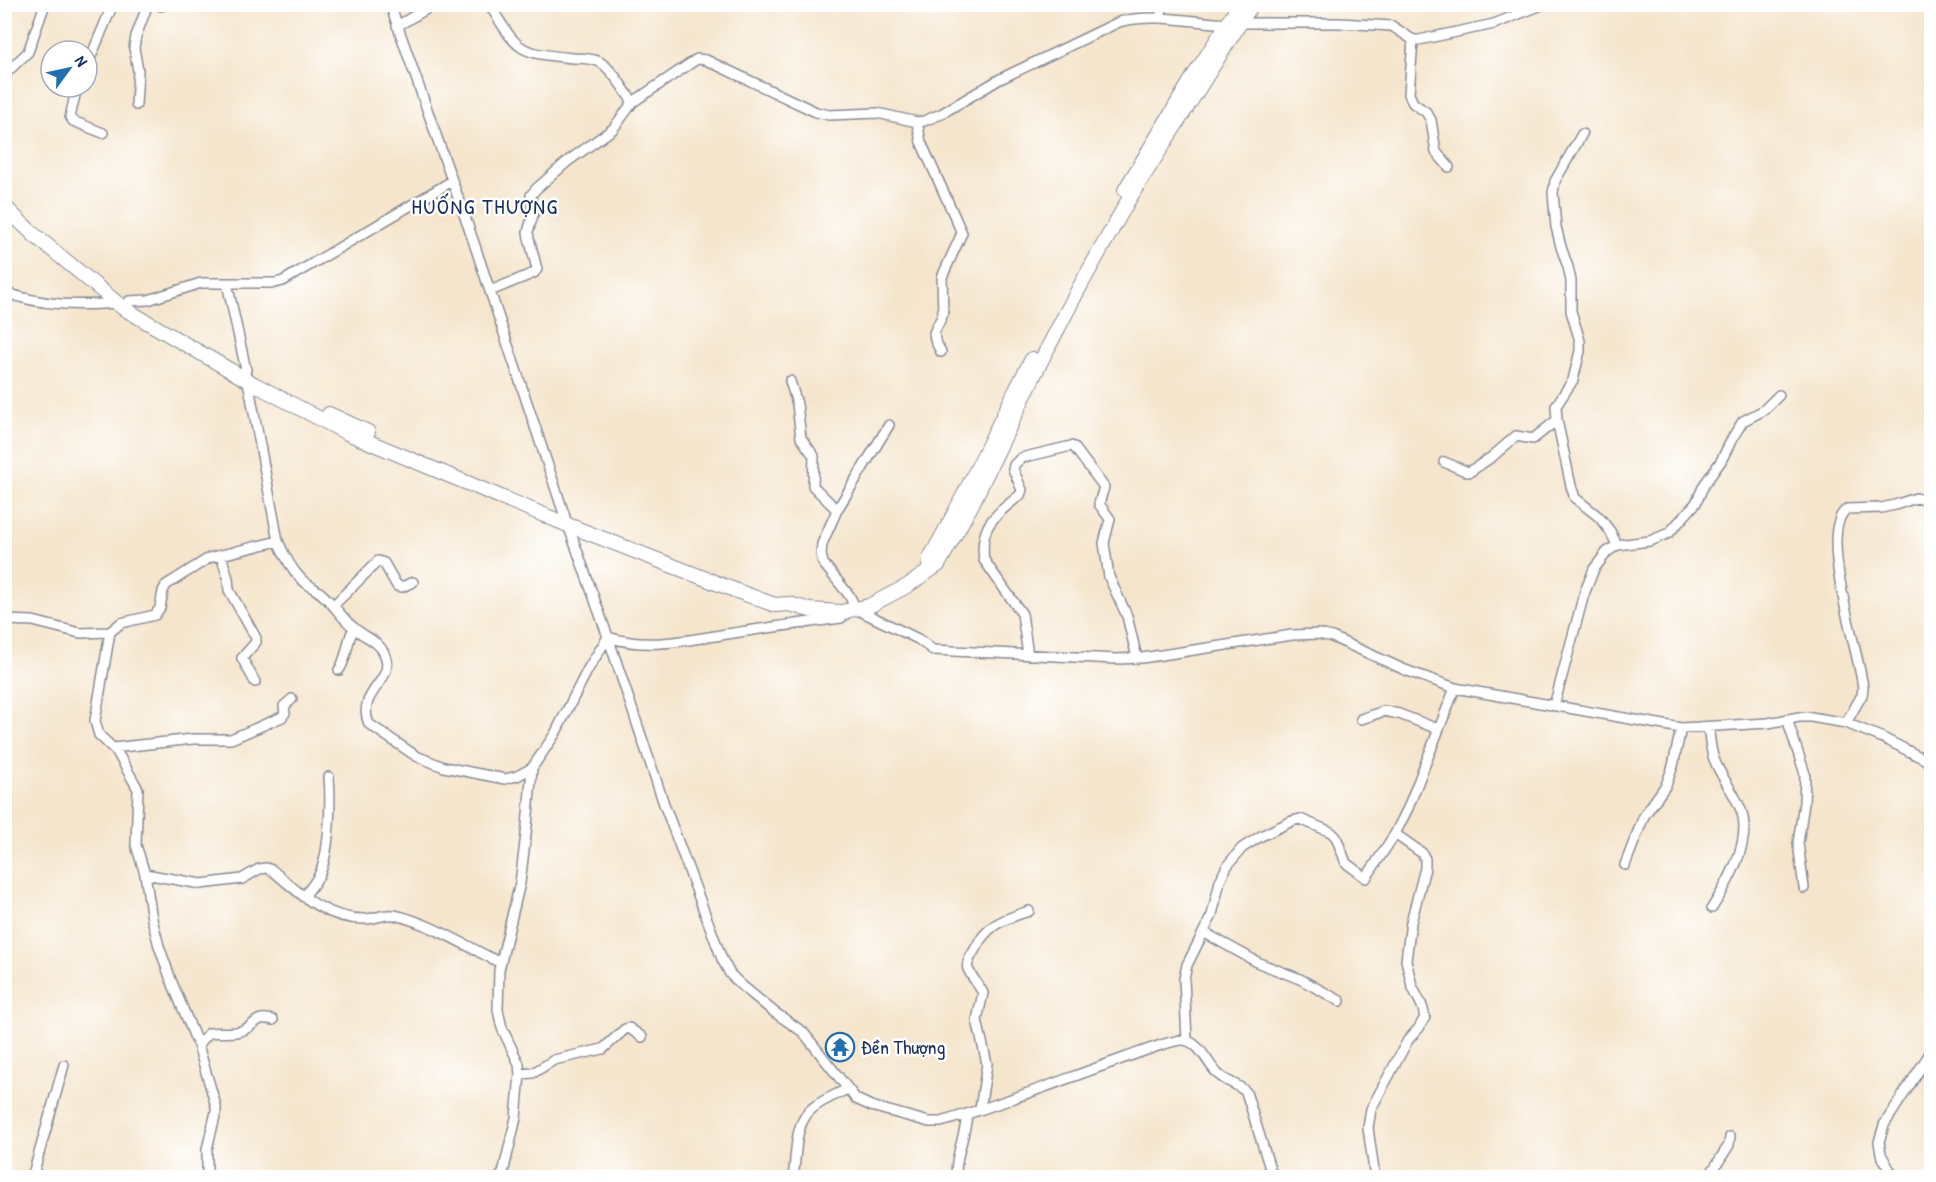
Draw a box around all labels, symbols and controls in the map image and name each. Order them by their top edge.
north arrow [39,39,99,99]
text: N [70,51,93,71]
district label: HUỐNG THƯỢNG [411,191,559,221]
temple icon: Đền Thượng [824,1031,856,1063]
place label: Đền Thượng [861,1033,945,1060]

